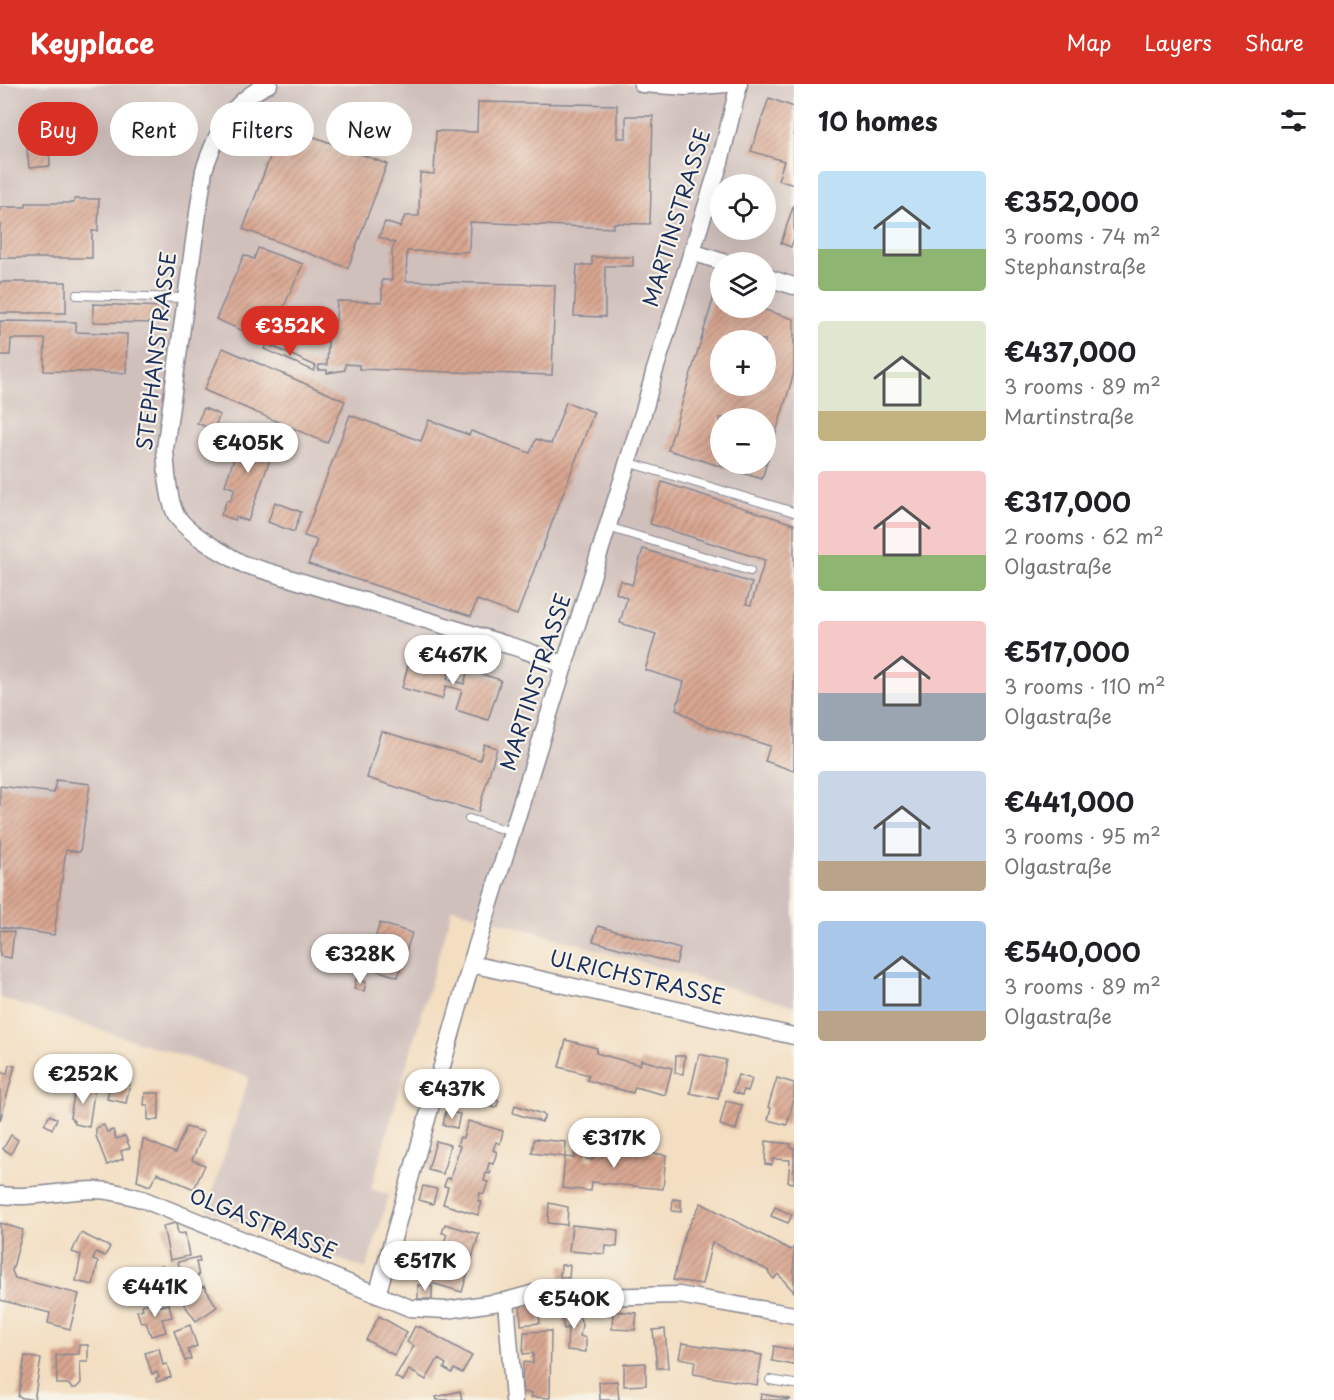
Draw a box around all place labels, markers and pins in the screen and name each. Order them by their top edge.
pin: €352K [248,306,332,357]
pin: €405K [206,423,290,474]
pin: €467K [411,635,495,686]
pin: €328K [318,934,402,985]
pin: €252K [41,1054,125,1105]
pin: €437K [410,1069,494,1120]
pin: €317K [572,1118,656,1169]
pin: €517K [383,1241,467,1292]
pin: €441K [113,1267,197,1318]
pin: €540K [532,1279,616,1330]

